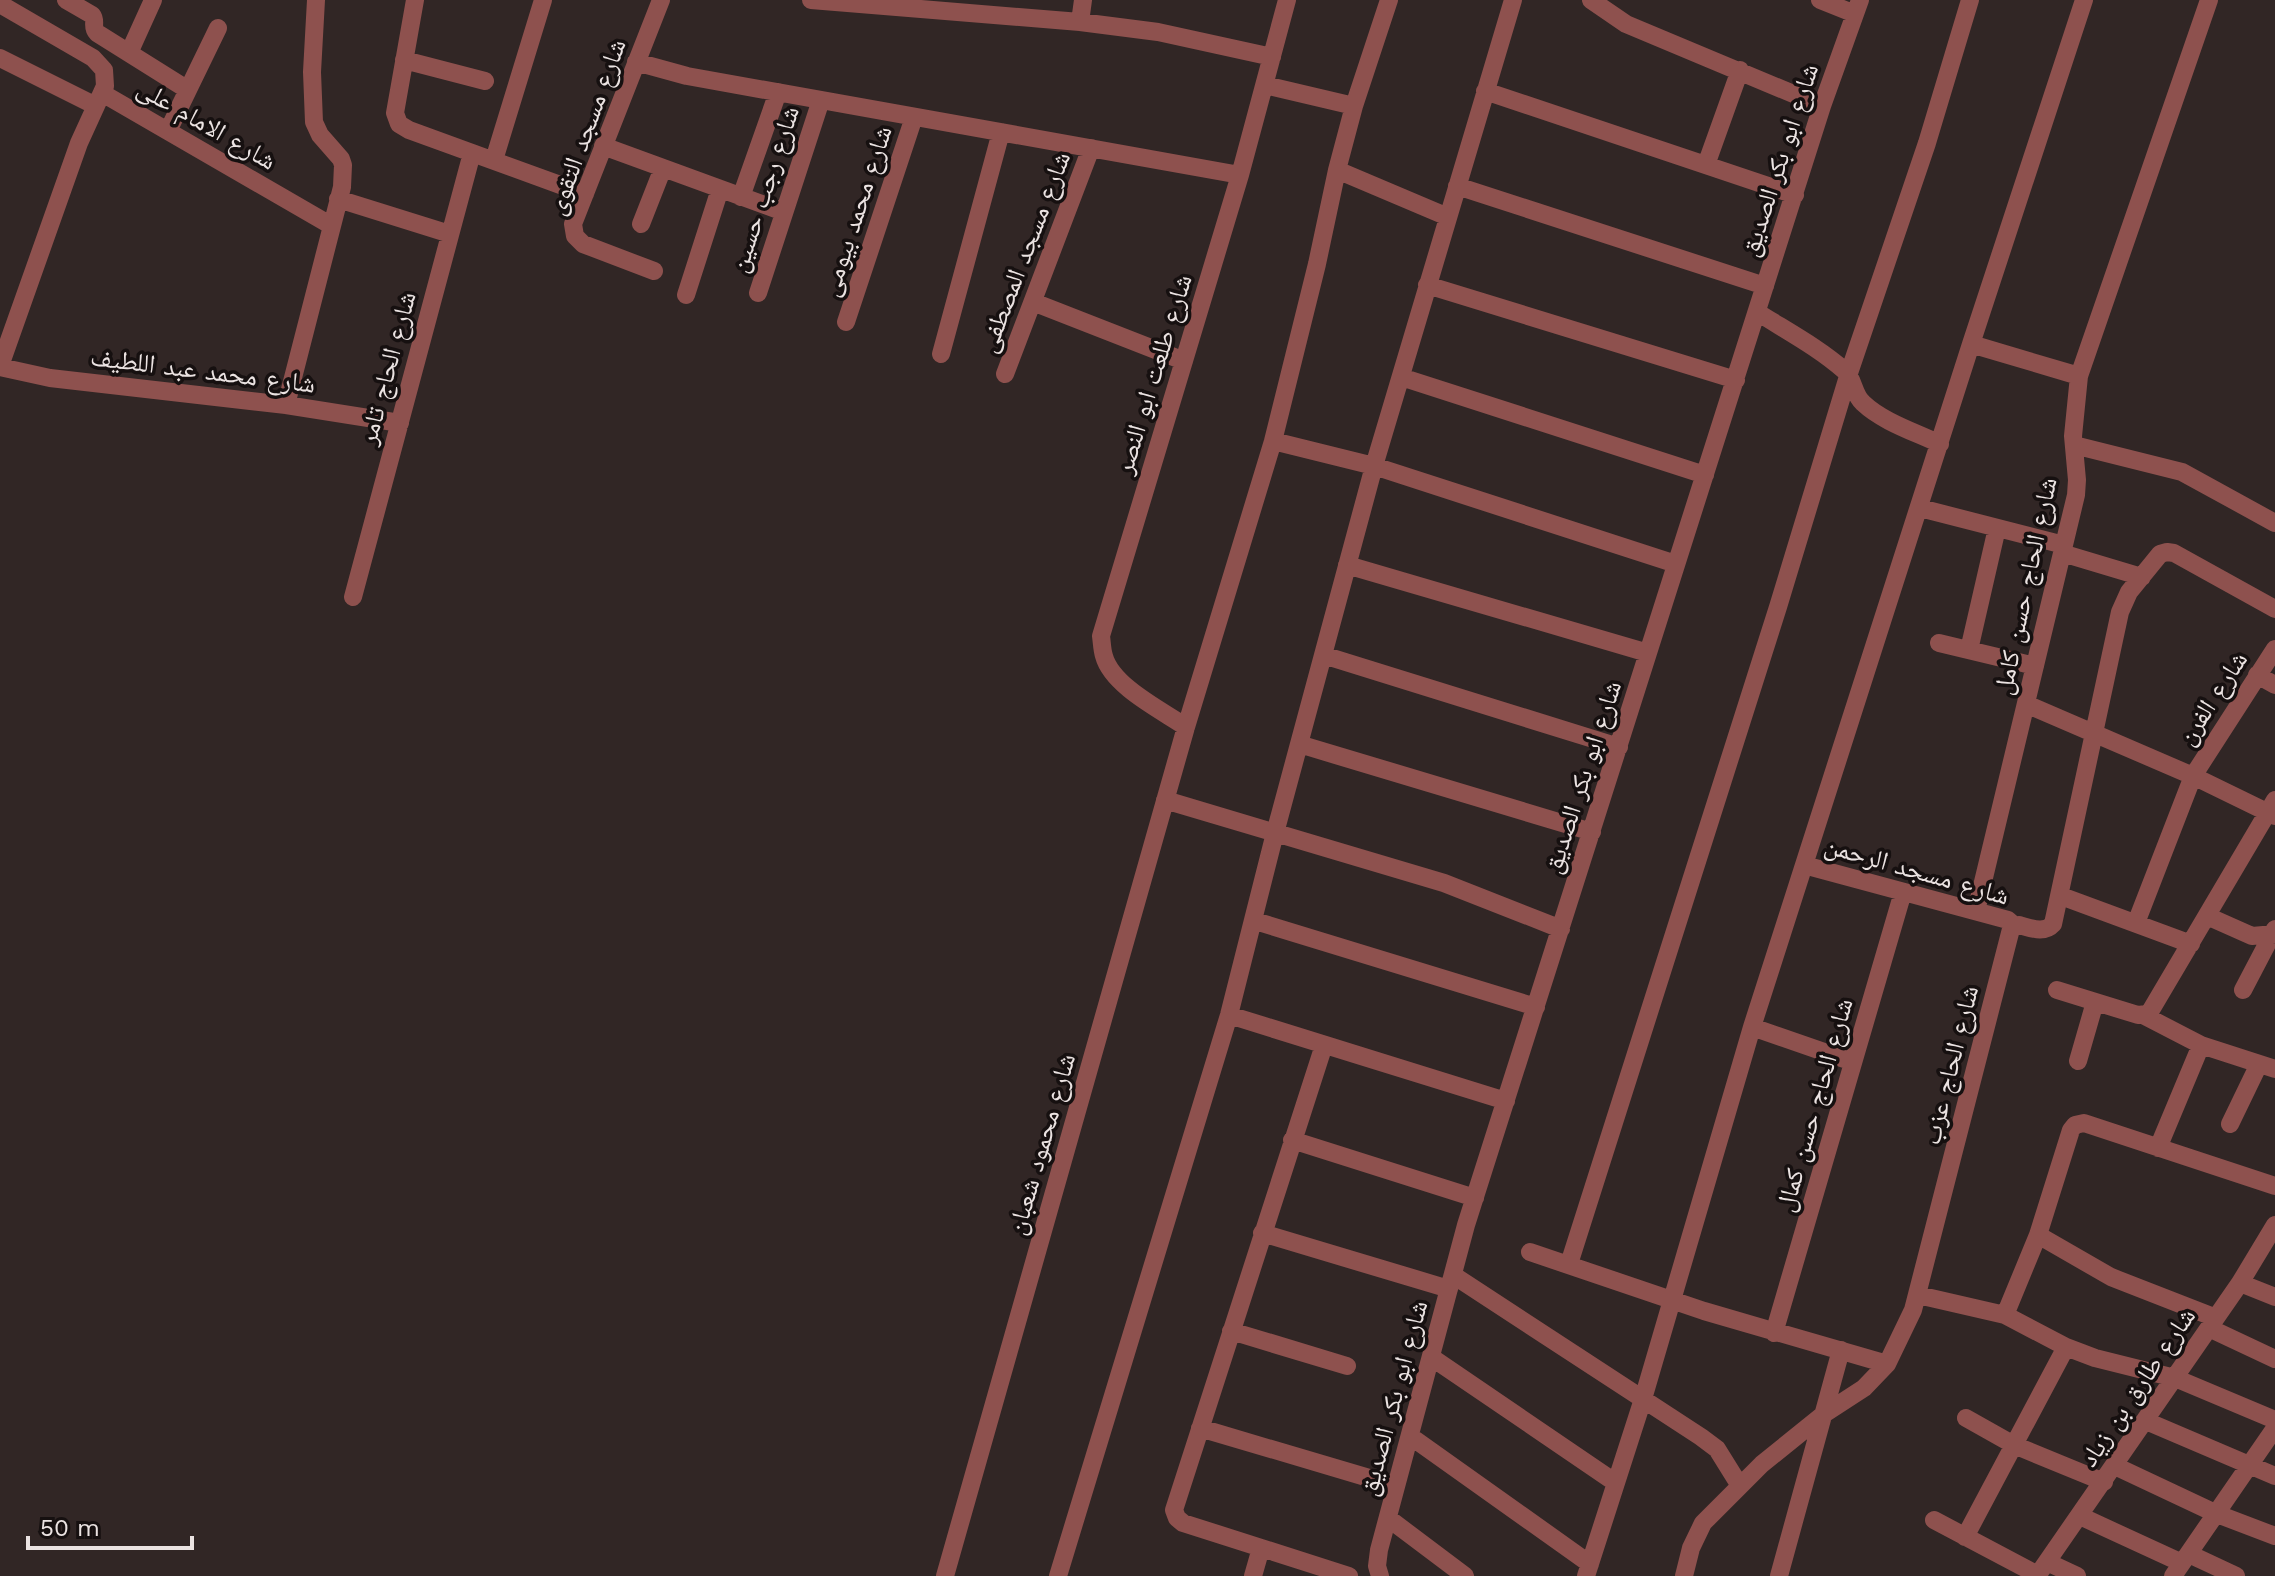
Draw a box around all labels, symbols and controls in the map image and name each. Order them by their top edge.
street label: شارع مسجد التقوى [540,35,633,220]
street label: شارع ابو بكر الصديق [1734,60,1825,261]
street label: شارع الامام على [131,72,282,178]
street label: شارع رجب حسين [723,102,806,276]
street label: شارع محمد بيومى [814,122,899,300]
street label: شارع مسجد المصطفى [972,147,1077,357]
street label: شارع طلعت ابو النصر [1108,271,1199,479]
street label: شارع الحاج تامر [352,288,423,449]
street label: شارع محمد عبد اللطيف [89,341,317,400]
street label: شارع الحاج حسن كامل [1987,474,2064,698]
street label: شارع الفرن [2171,645,2254,751]
street label: شارع ابو بكر الصديق [1537,677,1628,878]
street label: شارع مسجد الرحمن [1821,829,2013,912]
street label: شارع الحاج عزب [1916,982,1985,1148]
street label: شارع الحاج حسن كمال [1769,995,1860,1215]
street label: شارع محمود شعبان [1001,1050,1082,1238]
street label: شارع ابو بكر الصديق [1353,1297,1434,1499]
street label: شارع طارق بن زياد [2073,1302,2202,1473]
scale bar [28,1500,192,1550]
text: 50 m [40,1514,100,1542]

